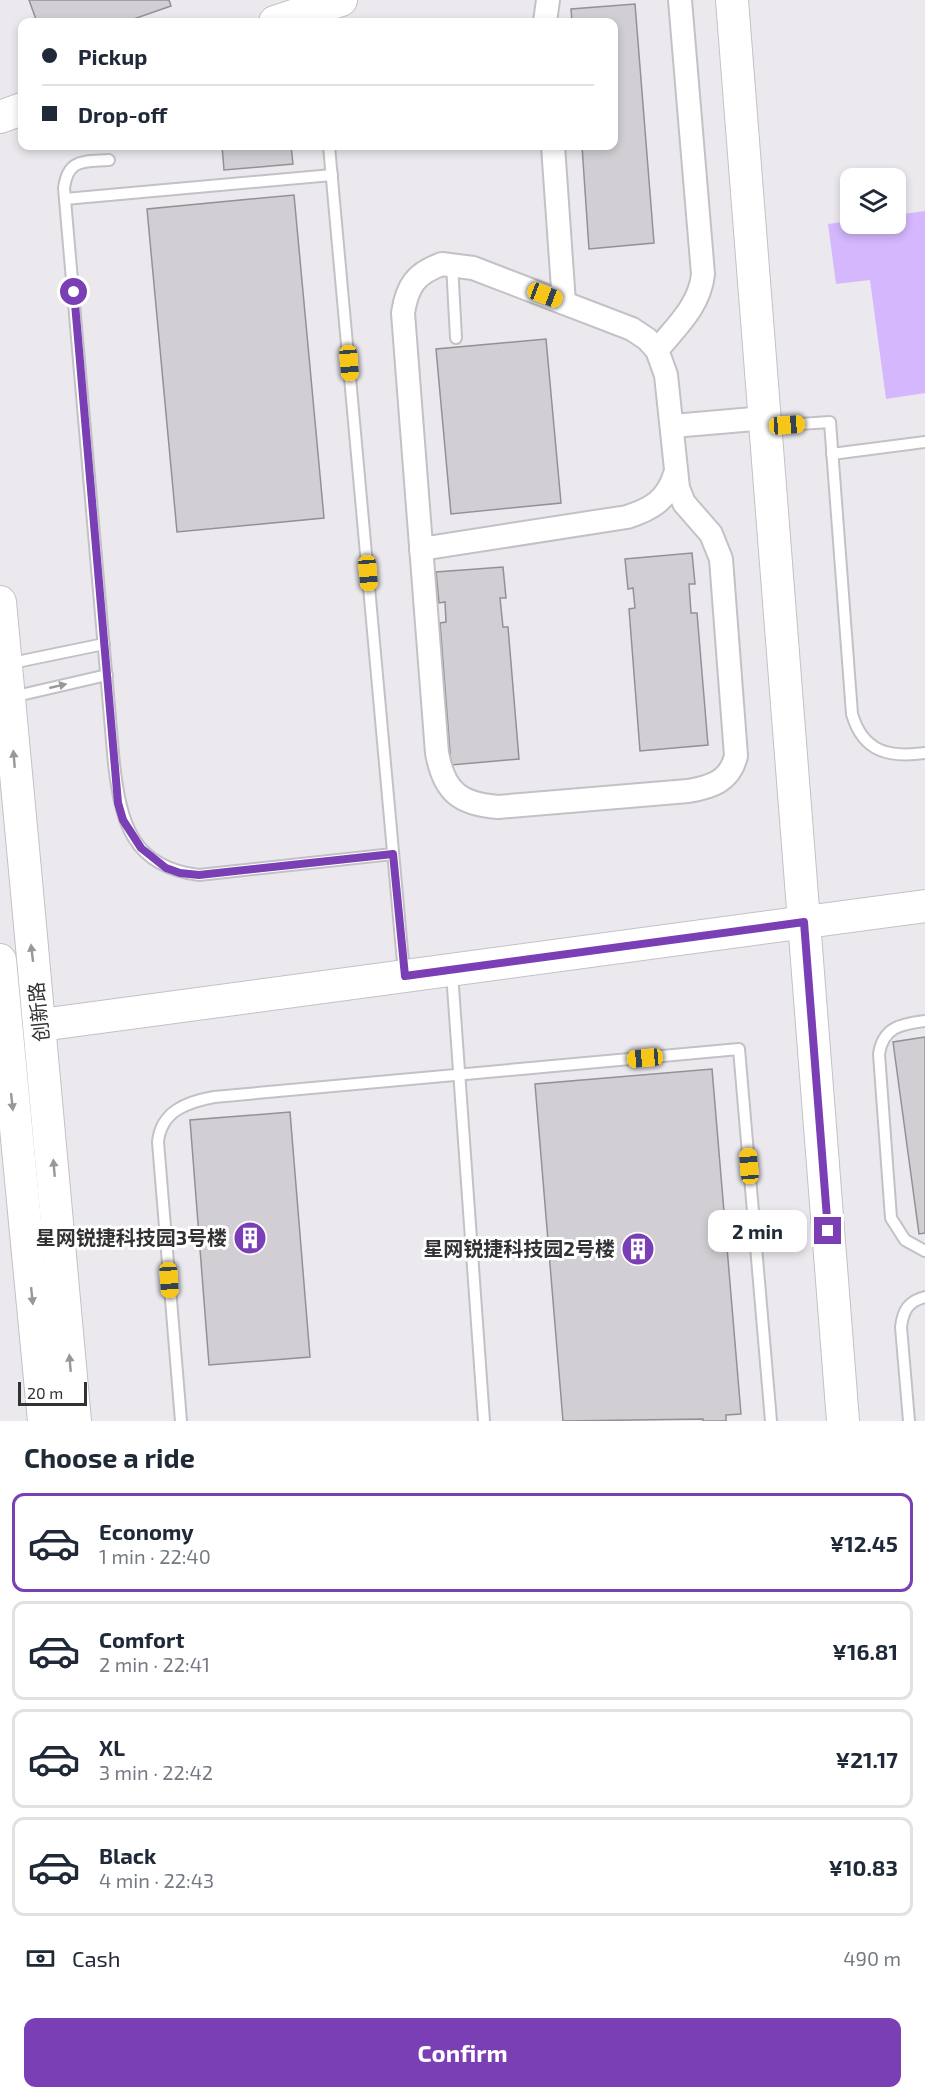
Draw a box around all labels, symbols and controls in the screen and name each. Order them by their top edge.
text: Pickup [78,43,147,69]
text: Drop-off [78,101,167,127]
map controls [840,168,906,234]
button: layers [840,168,906,234]
route start [60,278,87,305]
car [525,280,565,310]
car [338,344,360,382]
car [768,415,806,435]
car [357,554,379,592]
one-way arrow [48,681,67,691]
one-way arrow [9,750,19,769]
one-way arrow [28,944,37,963]
street label: 创新路 [23,981,53,1043]
car [626,1047,664,1069]
one-way arrow [7,1093,17,1112]
car [738,1147,760,1185]
one-way arrow [49,1159,58,1178]
callout: 2 min [708,1210,807,1252]
route end [814,1217,841,1244]
text: 2 min [732,1219,783,1243]
building icon: 星网锐捷科技园3号楼 [232,1220,268,1256]
place label: 星网锐捷科技园3号楼 [36,1225,227,1249]
building icon: 星网锐捷科技园2号楼 [620,1231,656,1267]
place label: 星网锐捷科技园2号楼 [423,1236,615,1260]
car [159,1261,179,1299]
one-way arrow [27,1287,37,1306]
one-way arrow [65,1353,75,1372]
scale bar [18,1379,87,1406]
text: 20 m [27,1383,63,1402]
text: Choose a ride [24,1441,195,1473]
icon: car [27,1516,81,1570]
text: Economy [99,1518,194,1544]
text: ¥12.45 [830,1530,898,1556]
text: 1 min · 22:40 [99,1544,211,1568]
icon: car [27,1624,81,1678]
text: Comfort [99,1626,184,1652]
text: ¥16.81 [832,1638,898,1664]
text: 2 min · 22:41 [99,1652,210,1676]
icon: car [27,1732,81,1786]
text: XL [99,1734,125,1760]
text: ¥21.17 [836,1746,898,1772]
text: 3 min · 22:42 [99,1760,213,1784]
icon: car [27,1840,81,1894]
text: Black [99,1842,156,1868]
text: ¥10.83 [828,1854,898,1880]
text: 4 min · 22:43 [99,1868,214,1892]
icon: cash [24,1942,57,1975]
text: Cash [72,1945,121,1971]
text: 490 m [843,1946,901,1970]
button: Confirm [24,2018,901,2087]

